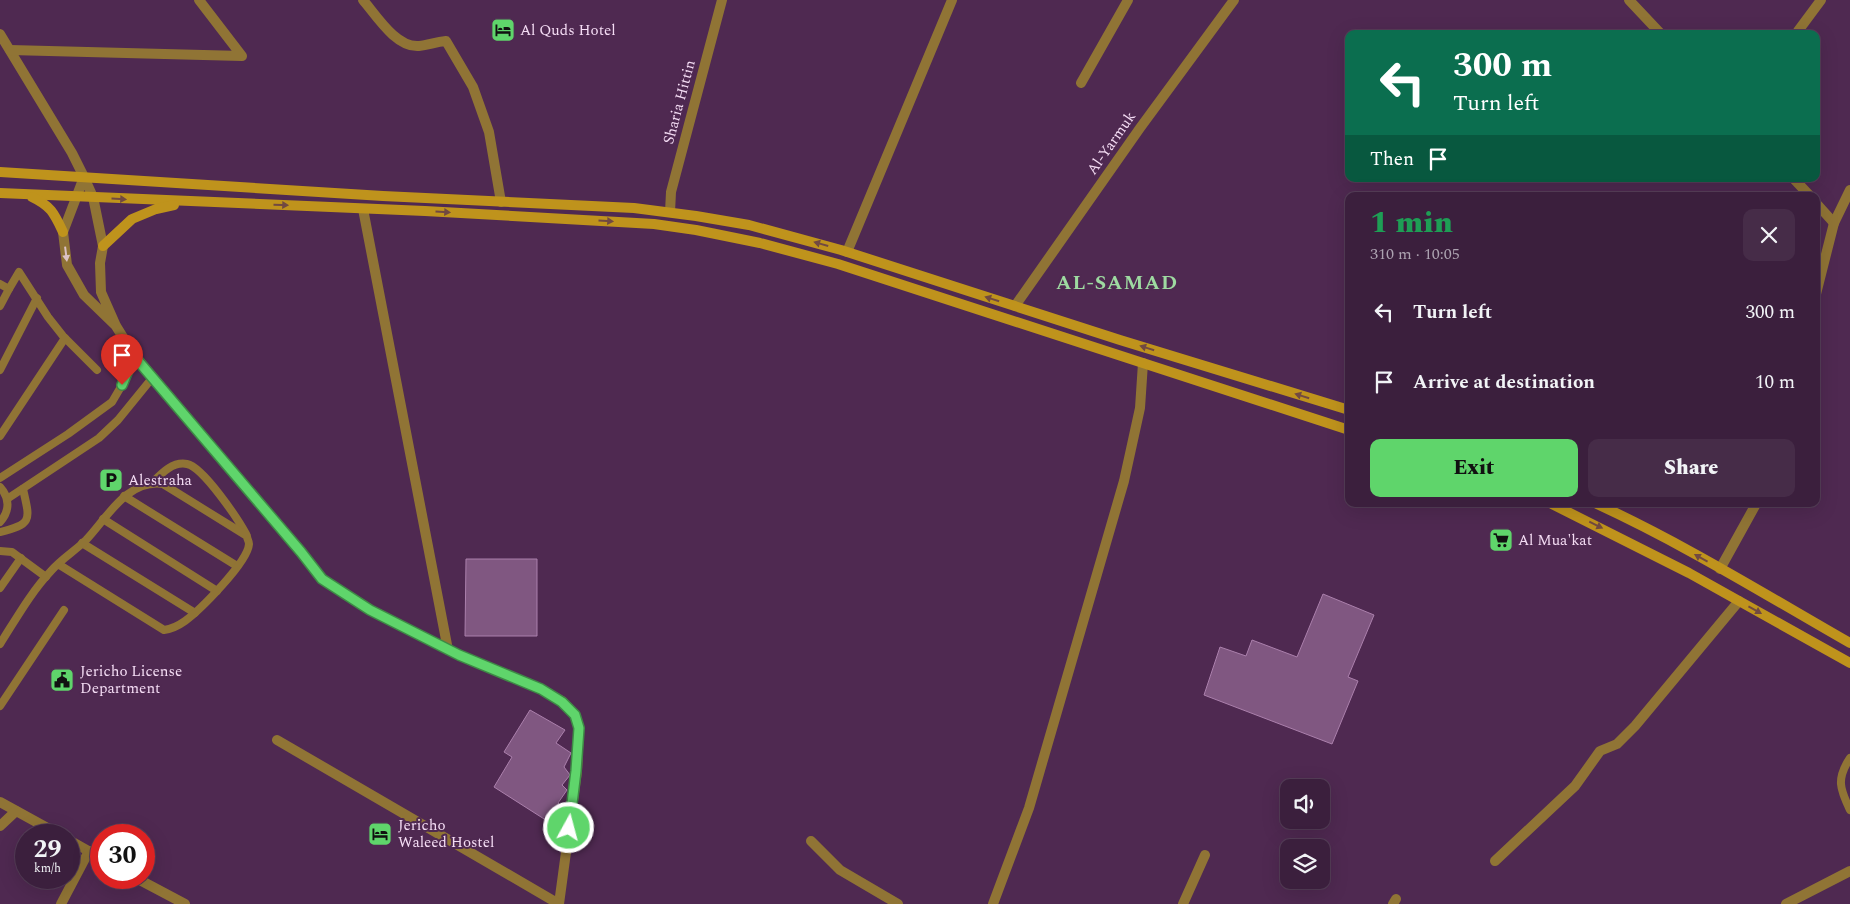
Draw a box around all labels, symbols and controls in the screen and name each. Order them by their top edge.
hotel icon: Al Quds Hotel [490,17,516,43]
place label: Al Quds Hotel [520,19,616,42]
text: 300 m [1453,39,1552,92]
icon: left [1370,50,1435,115]
street label: Sharia Hittin [657,57,702,147]
text: Turn left [1453,87,1539,120]
street label: Al-Yarmuk [1081,107,1142,180]
text: Then [1370,145,1414,174]
icon: arrive [1424,145,1452,173]
one-way arrow [111,195,127,203]
text: 1 min [1370,200,1453,246]
one-way arrow [273,202,289,210]
one-way arrow [436,209,452,217]
button: close [1743,209,1795,261]
one-way arrow [598,218,614,226]
one-way arrow [813,239,828,247]
text: 310 m · 10:05 [1370,242,1460,266]
one-way arrow [62,247,70,263]
district label: AL-SAMAD [1056,268,1178,298]
one-way arrow [984,294,999,302]
icon: left [1370,298,1398,326]
text: Turn left [1413,298,1492,327]
text: 300 m [1745,298,1795,327]
pin [101,334,143,385]
icon: arrive [108,341,136,369]
one-way arrow [1139,344,1154,352]
icon: arrive [1370,368,1398,396]
text: Arrive at destination [1413,368,1595,397]
text: 10 m [1755,368,1795,397]
one-way arrow [1295,392,1310,399]
button: Exit [1370,439,1578,497]
button: Share [1588,439,1795,497]
parking icon: Alestraha [98,467,124,493]
place label: Alestraha [128,469,193,492]
one-way arrow [1589,521,1603,529]
supermarket icon: Al Mua'kat [1488,527,1514,553]
place label: Al Mua'kat [1518,529,1592,552]
one-way arrow [1694,554,1708,563]
one-way arrow [1748,605,1761,614]
place label: Jericho License Department [80,660,182,700]
public building icon: Jericho License Department [49,667,75,693]
map controls [1280,779,1330,889]
button: sound [1280,779,1330,829]
position arrow [542,801,594,853]
place label: Jericho Waleed Hostel [398,814,494,854]
hotel icon: Jericho Waleed Hostel [367,821,393,847]
speed limit sign: 30 [90,824,155,889]
text: 29 [33,831,62,869]
button: layers [1280,839,1330,889]
text: km/h [34,859,61,878]

